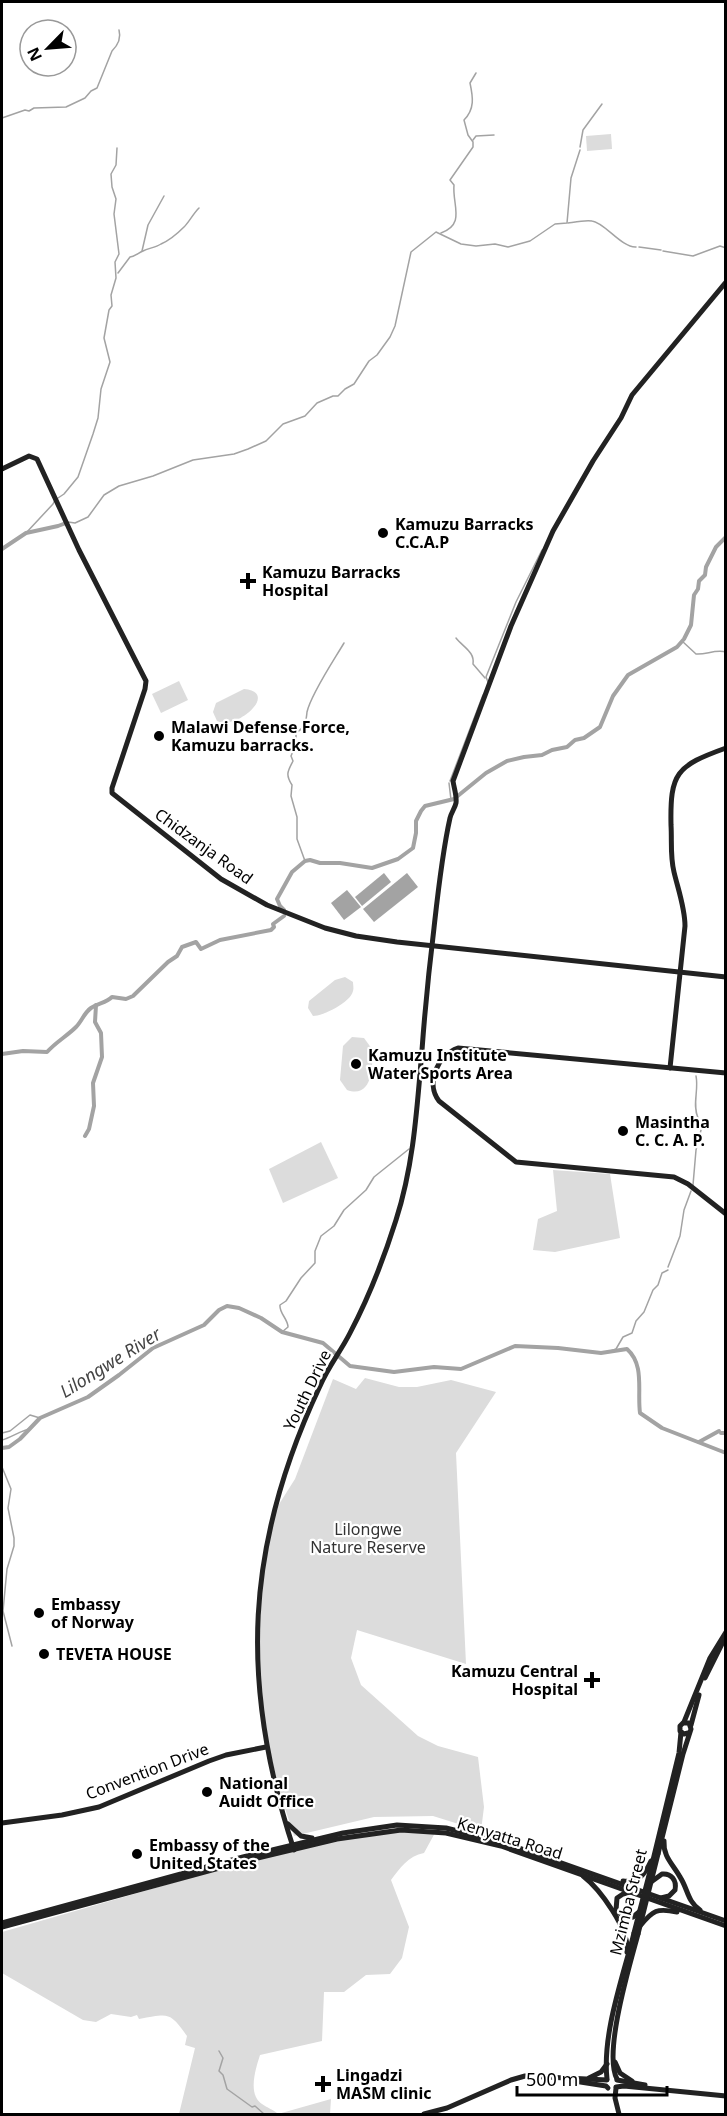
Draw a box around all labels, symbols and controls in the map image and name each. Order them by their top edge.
north arrow [18,18,78,78]
text: N [22,44,47,65]
place label: Kamuzu Barracks C.C.A.P [395,513,534,553]
marker: Kamuzu Barracks C.C.A.P [376,526,390,540]
place label: Kamuzu Barracks Hospital [262,561,401,601]
marker: Kamuzu Barracks Hospital [239,572,257,590]
place label: Malawi Defense Force, Kamuzu barracks. [171,716,350,756]
marker: Malawi Defense Force, Kamuzu barracks. [152,729,166,743]
street label: Chidzanja Road [151,803,257,889]
place label: Kamuzu Institute Water Sports Area [368,1044,513,1084]
marker: Kamuzu Institute Water Sports Area [349,1057,363,1071]
place label: Masintha C. C. A. P. [635,1111,710,1151]
marker: Masintha C. C. A. P. [616,1124,630,1138]
water label: Lilongwe River [55,1321,166,1403]
street label: Youth Drive [278,1346,336,1434]
park label: Lilongwe Nature Reserve [310,1518,426,1558]
place label: Embassy of Norway [51,1593,135,1633]
marker: Embassy of Norway [32,1606,46,1620]
place label: TEVETA HOUSE [56,1643,172,1665]
marker: TEVETA HOUSE [37,1647,51,1661]
place label: Kamuzu Central Hospital [451,1660,578,1700]
marker: Kamuzu Central Hospital [583,1671,601,1689]
street label: Convention Drive [82,1737,212,1805]
place label: National Auidt Office [219,1772,314,1812]
marker: National Auidt Office [200,1785,214,1799]
street label: Kenyatta Road [455,1812,565,1864]
place label: Embassy of the United States [149,1834,270,1874]
street label: Mzimba Street [604,1846,652,1957]
marker: Embassy of the United States [130,1847,144,1861]
scale bar [517,2059,667,2097]
place label: Lingadzi MASM clinic [336,2064,431,2104]
text: 500 m [526,2067,578,2091]
marker: Lingadzi MASM clinic [314,2075,332,2093]

